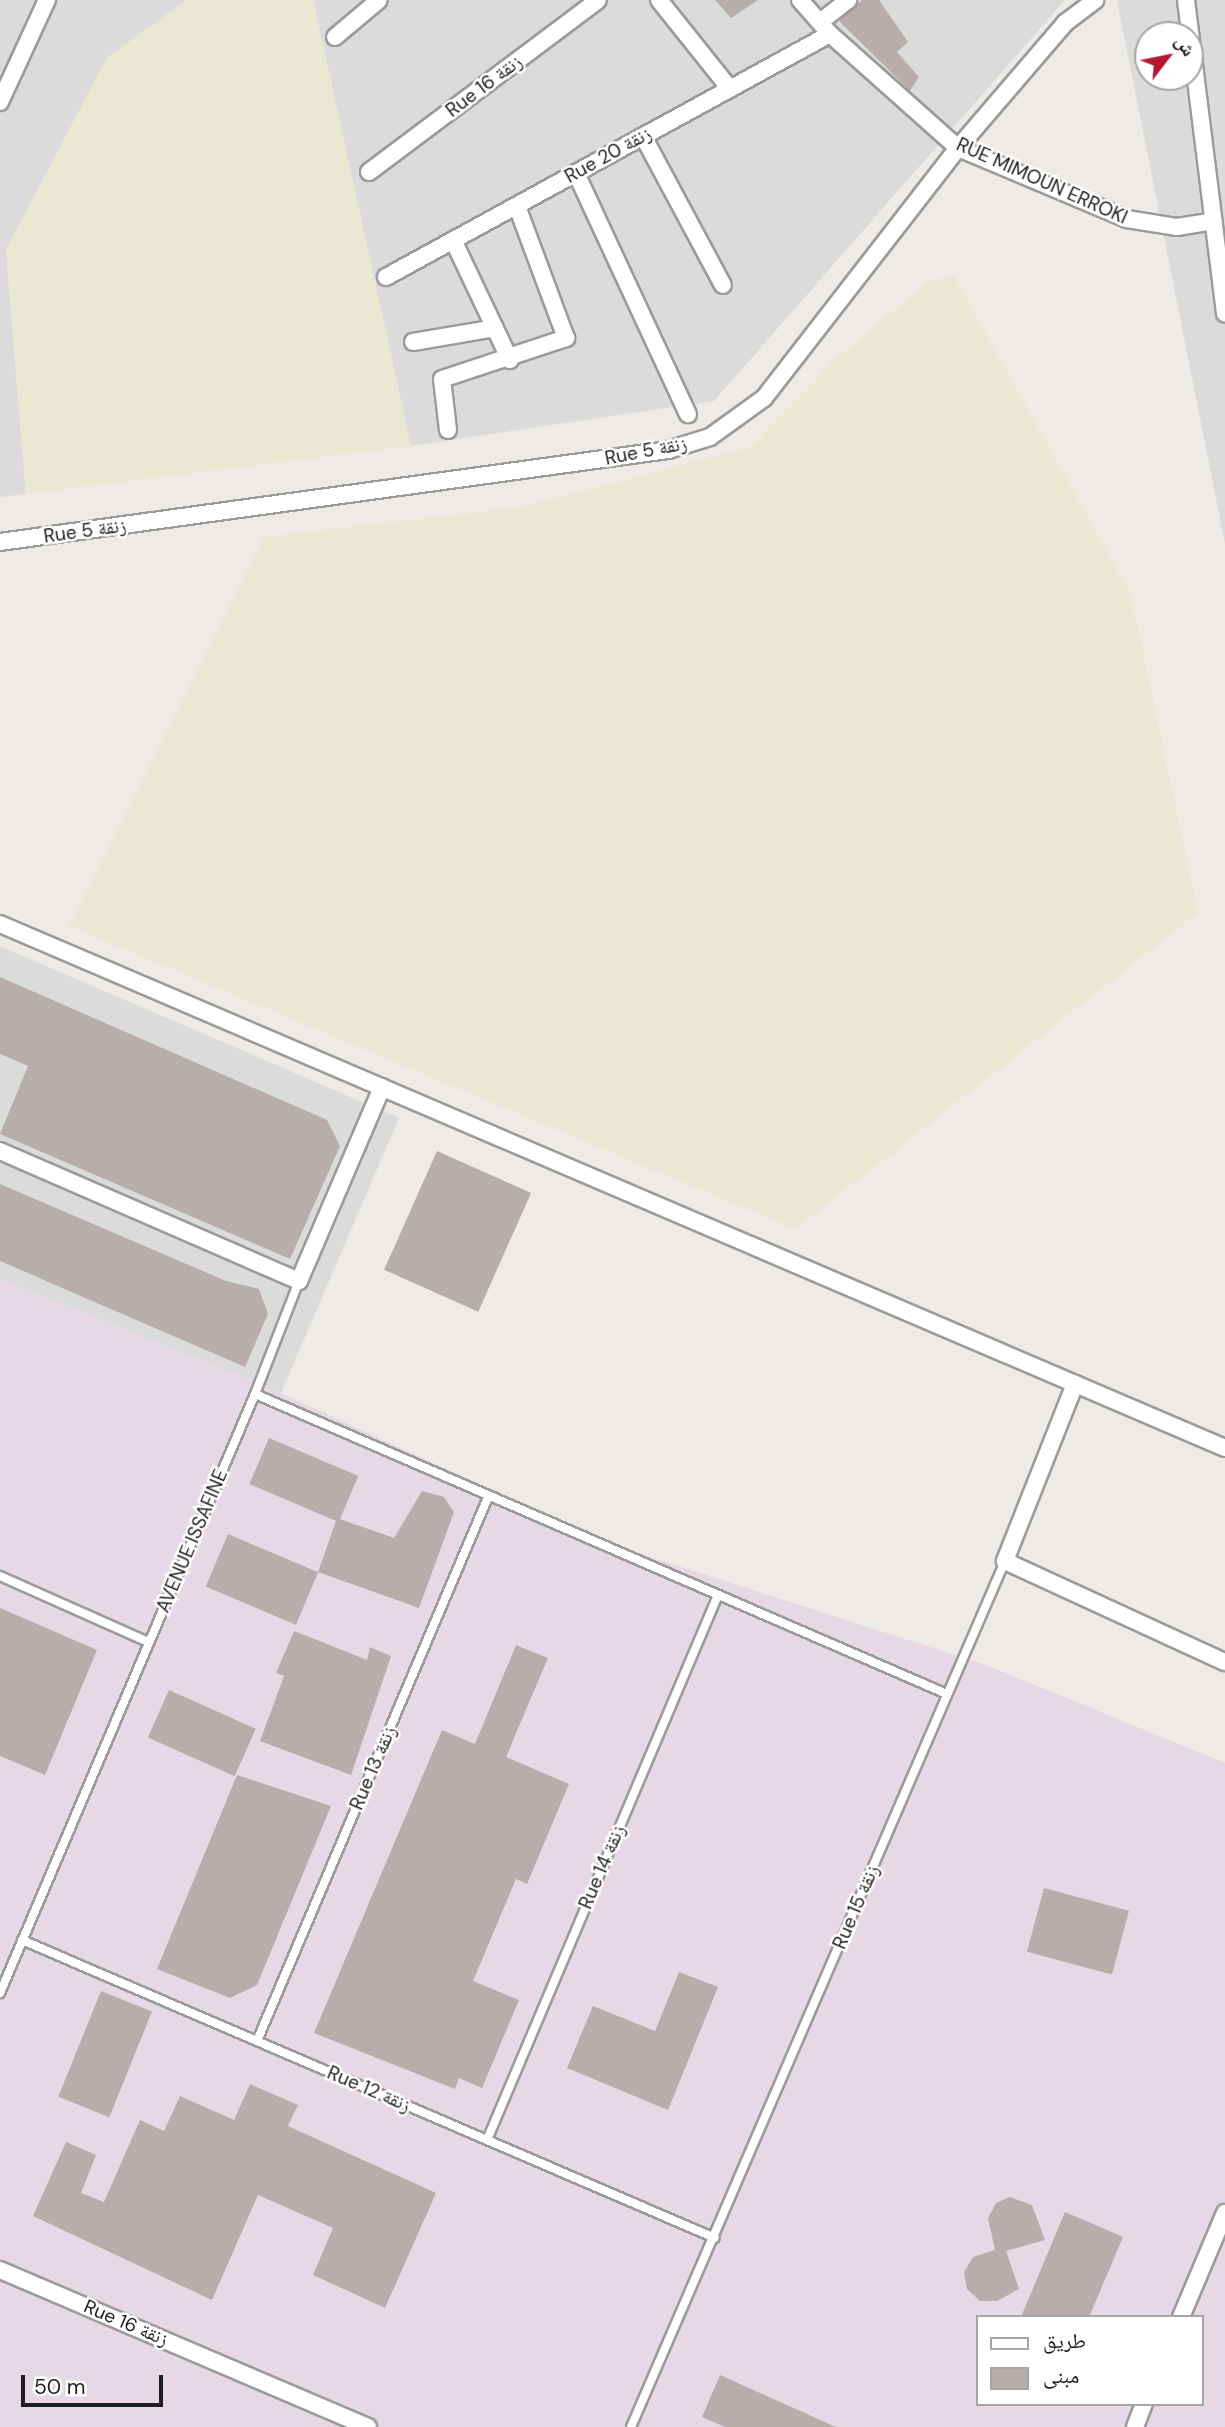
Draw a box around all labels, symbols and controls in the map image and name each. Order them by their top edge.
north arrow [1134,21,1204,91]
text: ش [1170,30,1201,61]
street label: Rue 16 زنقة [441,50,527,122]
street label: Rue 20 زنقة [561,122,655,188]
street label: RUE MIMOUN ERROKI [953,133,1131,229]
street label: Rue 5 زنقة [603,432,689,470]
street label: Rue 5 زنقة [42,514,128,548]
street label: AVENUE ISSAFINE [152,1466,232,1616]
street label: Rue 13 زنقة [345,1723,401,1813]
street label: Rue 14 زنقة [574,1822,630,1912]
street label: Rue 15 زنقة [828,1862,884,1952]
street label: Rue 12 زنقة [324,2061,414,2117]
street label: Rue 16 زنقة [80,2295,172,2351]
legend [976,2315,1204,2406]
text: طريق [1043,2327,1086,2355]
scale bar [24,2360,166,2404]
text: مبنى [1043,2362,1079,2390]
text: 50 m [34,2373,85,2401]

